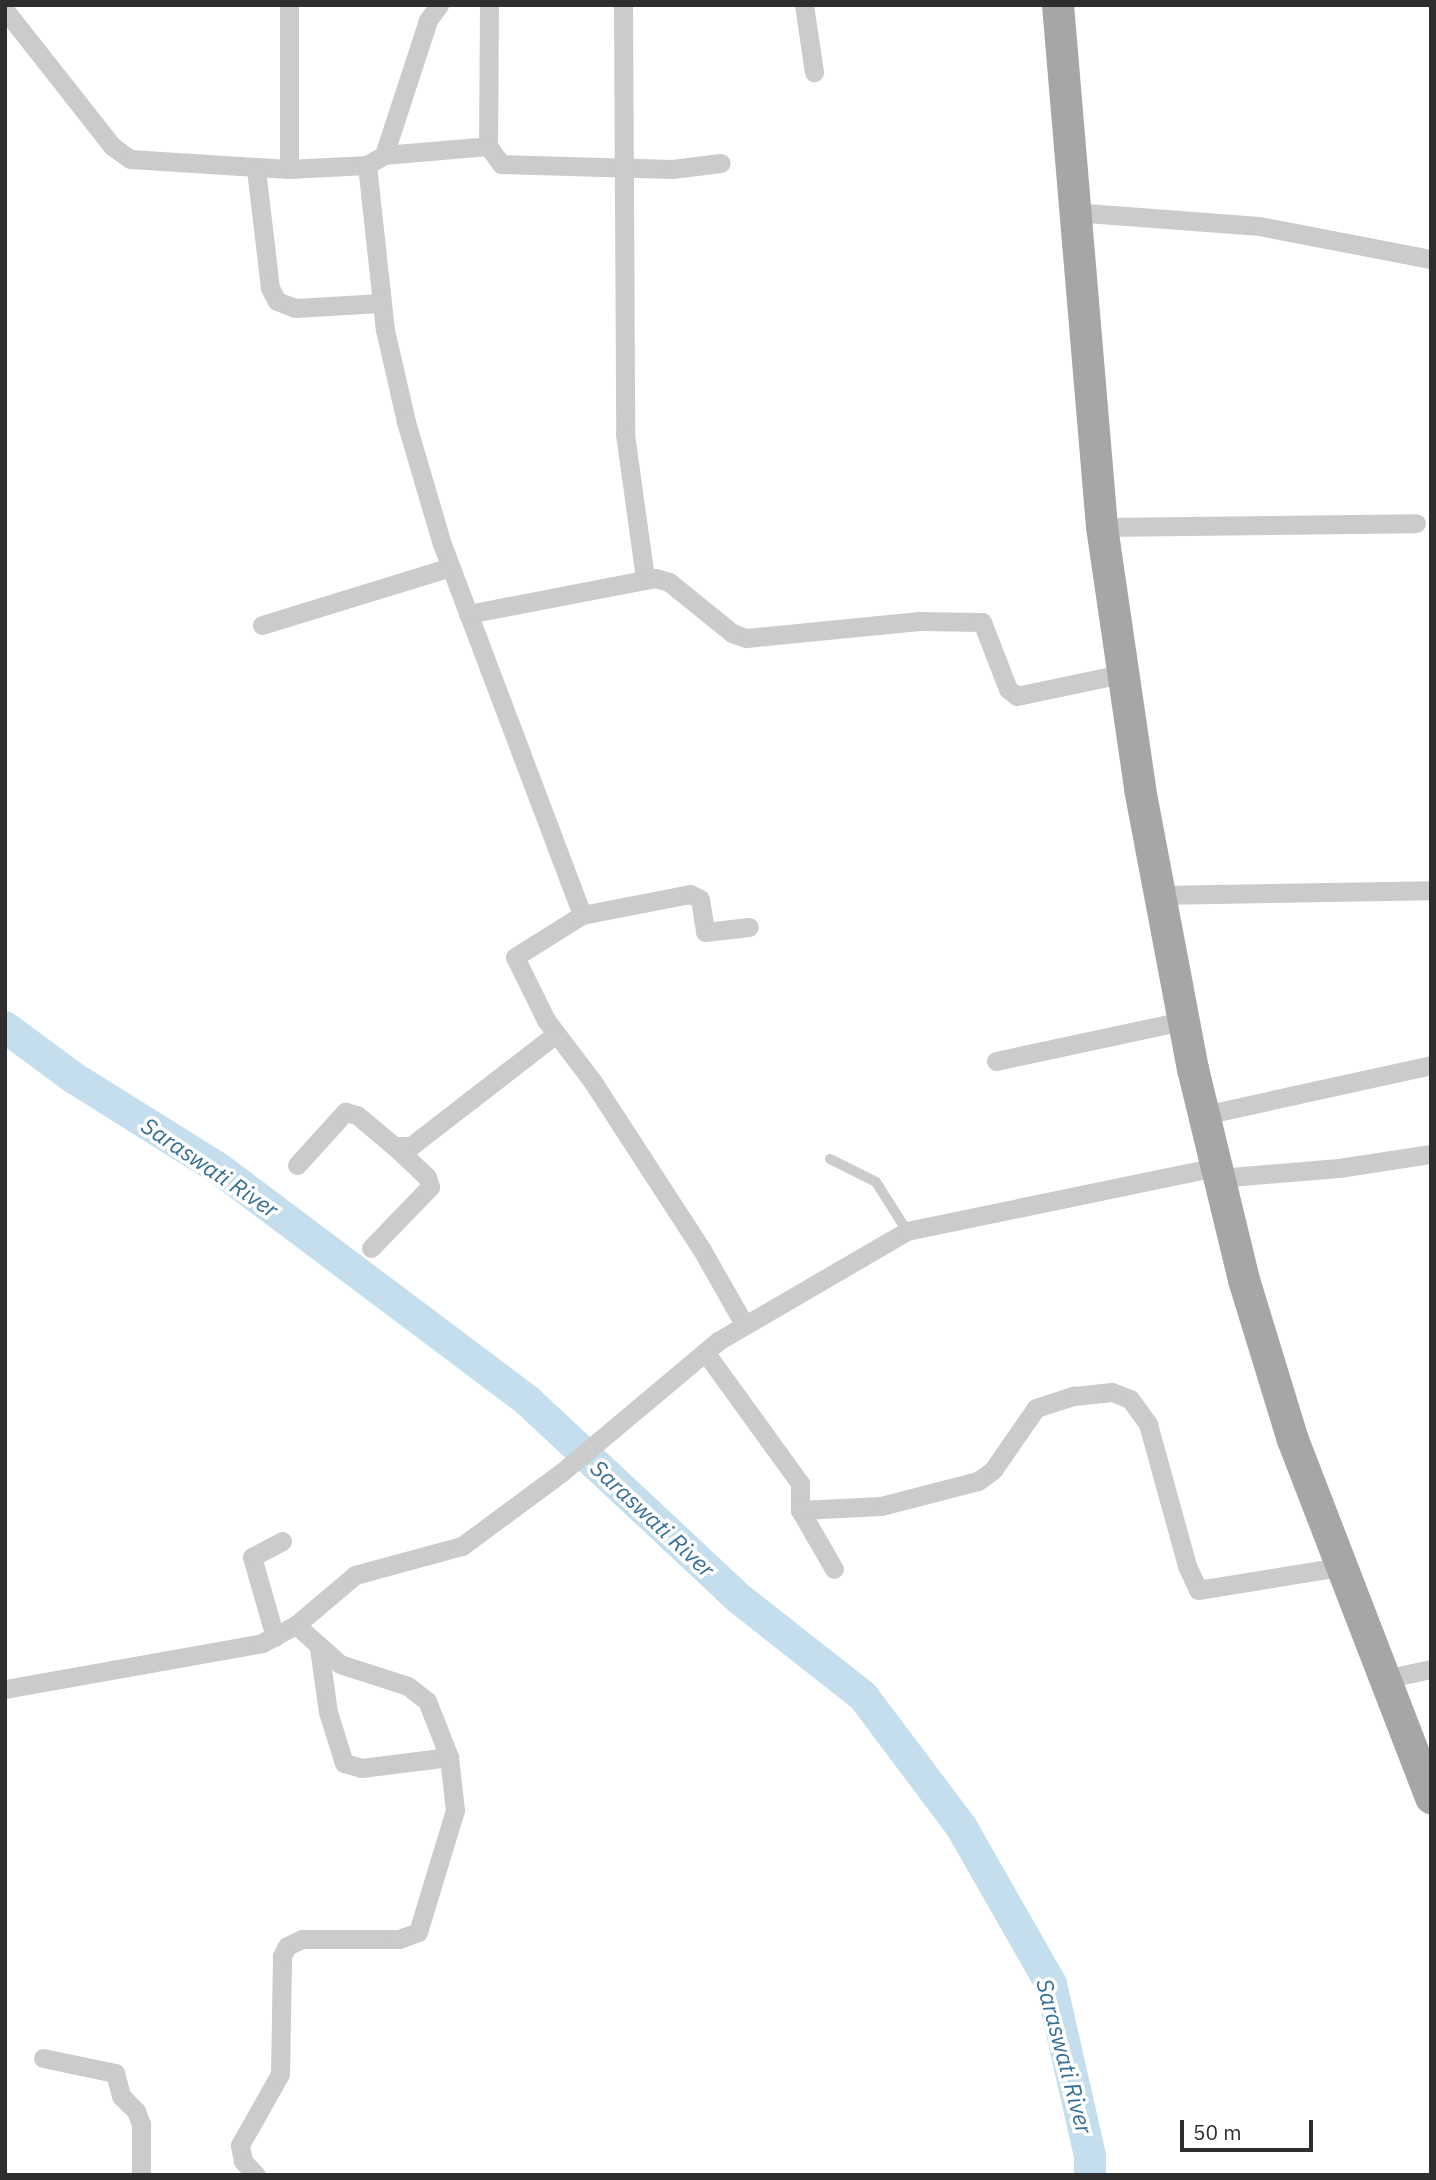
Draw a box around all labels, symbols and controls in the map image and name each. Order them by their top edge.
water label: Saraswati River [136,1111,284,1223]
water label: Saraswati River [585,1454,721,1582]
water label: Saraswati River [1031,1976,1099,2136]
scale bar [1184,2106,1317,2150]
text: 50 m [1193,2118,1242,2146]

